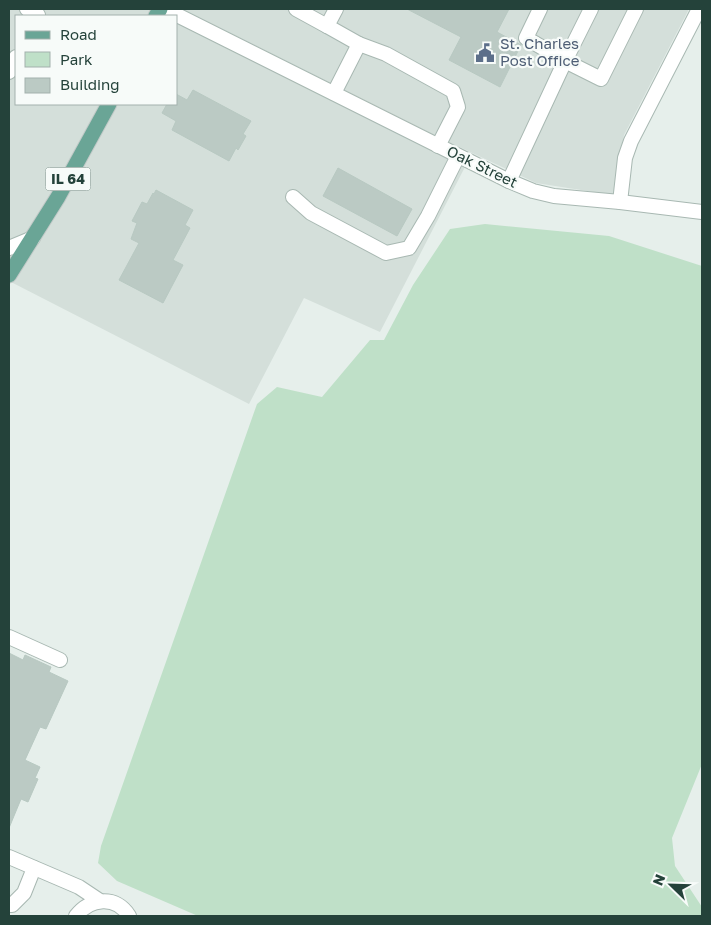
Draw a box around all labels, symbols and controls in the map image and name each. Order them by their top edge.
legend [15,15,178,105]
text: Road [60,25,97,43]
place label: St. Charles Post Office [500,34,580,69]
public building icon: St. Charles Post Office [474,42,496,64]
text: Park [60,50,93,68]
text: Building [60,75,120,93]
street label: Oak Street [444,141,521,191]
road number: IL 64 [46,168,90,190]
north arrow [646,860,696,910]
text: N [649,872,668,888]

